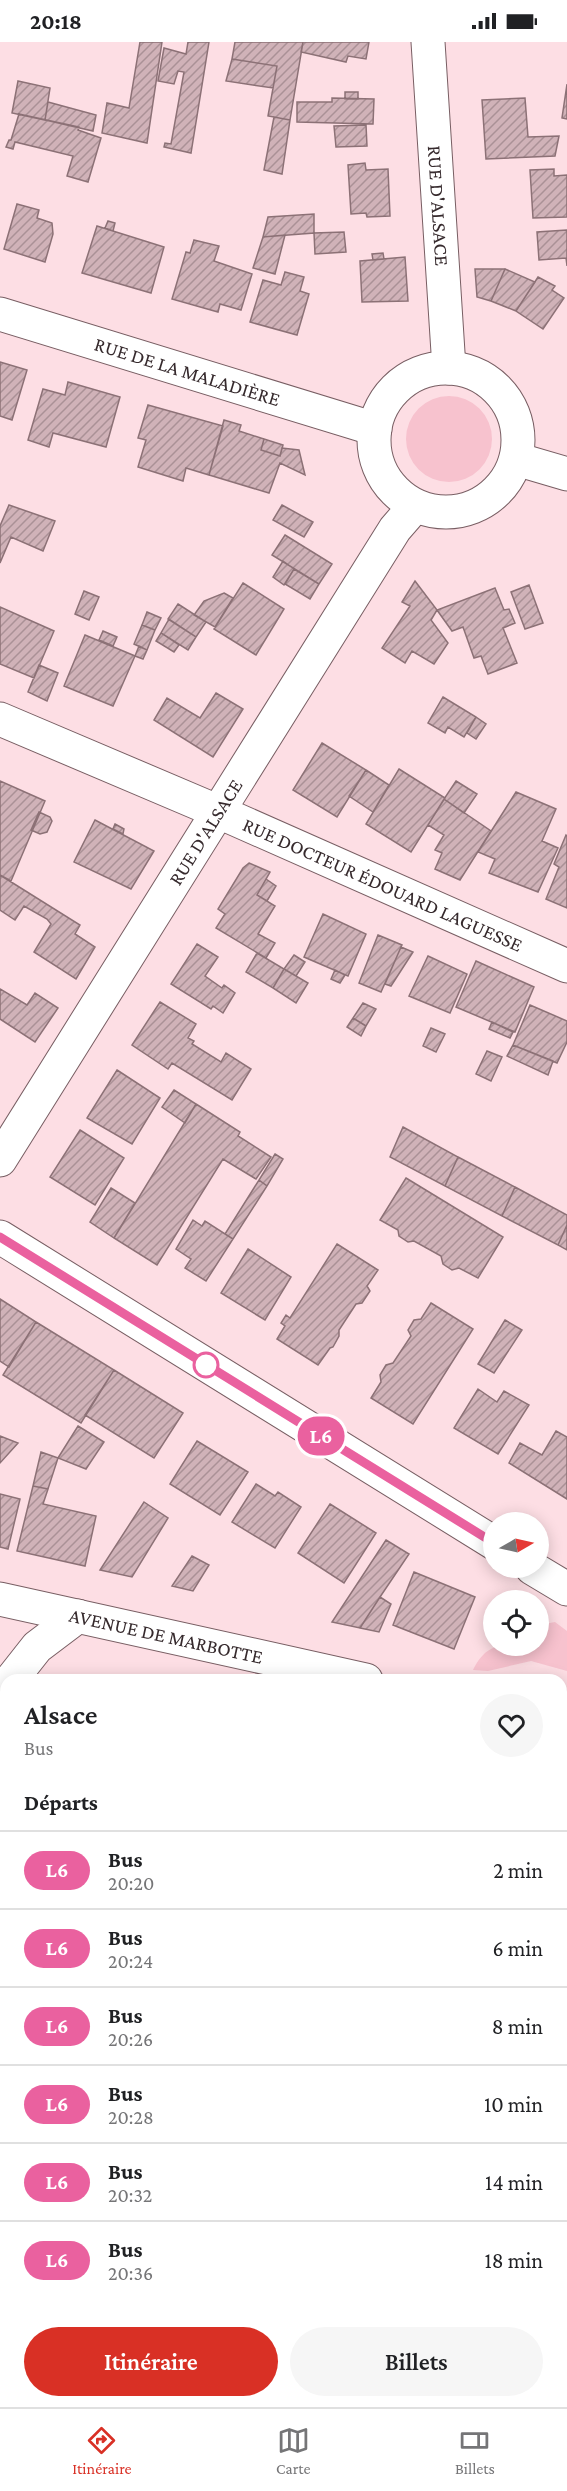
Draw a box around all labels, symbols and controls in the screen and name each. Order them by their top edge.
text: 20:18 [30,9,82,34]
street label: RUE D'ALSACE [424,145,453,267]
street label: RUE DE LA MALADIÈRE [92,333,283,410]
street label: RUE D'ALSACE [164,775,247,889]
street label: RUE DOCTEUR ÉDOUARD LAGUESSE [240,813,526,956]
unlabelled marker [193,1352,219,1378]
line badge: L6 [294,1416,348,1456]
text: L6 [310,1424,332,1448]
north arrow [483,1512,549,1578]
map controls [483,1512,549,1656]
button: locate [483,1590,549,1656]
street label: AVENUE DE MARBOTTE [67,1604,265,1668]
button: heart [480,1694,543,1757]
text: Alsace [24,1699,98,1730]
text: Bus [24,1737,53,1759]
text: Départs [24,1790,98,1815]
text: Bus [108,1847,142,1872]
text: L6 [46,1858,68,1882]
text: 2 min [493,1858,543,1883]
text: 20:20 [108,1872,154,1894]
text: Bus [108,1925,142,1950]
text: L6 [46,1936,68,1960]
text: 6 min [492,1936,543,1961]
text: 20:24 [108,1950,153,1972]
text: Bus [108,2003,142,2028]
text: L6 [46,2014,68,2038]
text: 8 min [492,2014,543,2039]
text: 20:26 [108,2028,153,2050]
text: Bus [108,2081,142,2106]
text: L6 [46,2092,68,2116]
text: 10 min [484,2092,543,2117]
text: 20:28 [108,2106,154,2128]
text: Bus [108,2159,142,2184]
text: L6 [46,2170,68,2194]
text: 14 min [485,2170,543,2195]
text: 20:32 [108,2184,152,2206]
text: Bus [108,2237,142,2262]
text: L6 [46,2248,68,2272]
text: 18 min [484,2248,543,2273]
text: 20:36 [108,2262,153,2284]
button: Itinéraire [24,2327,278,2396]
button: Billets [290,2327,543,2396]
tab: Itinéraire [72,2424,132,2477]
tab: Carte [276,2424,311,2477]
tab: Billets [455,2424,495,2477]

